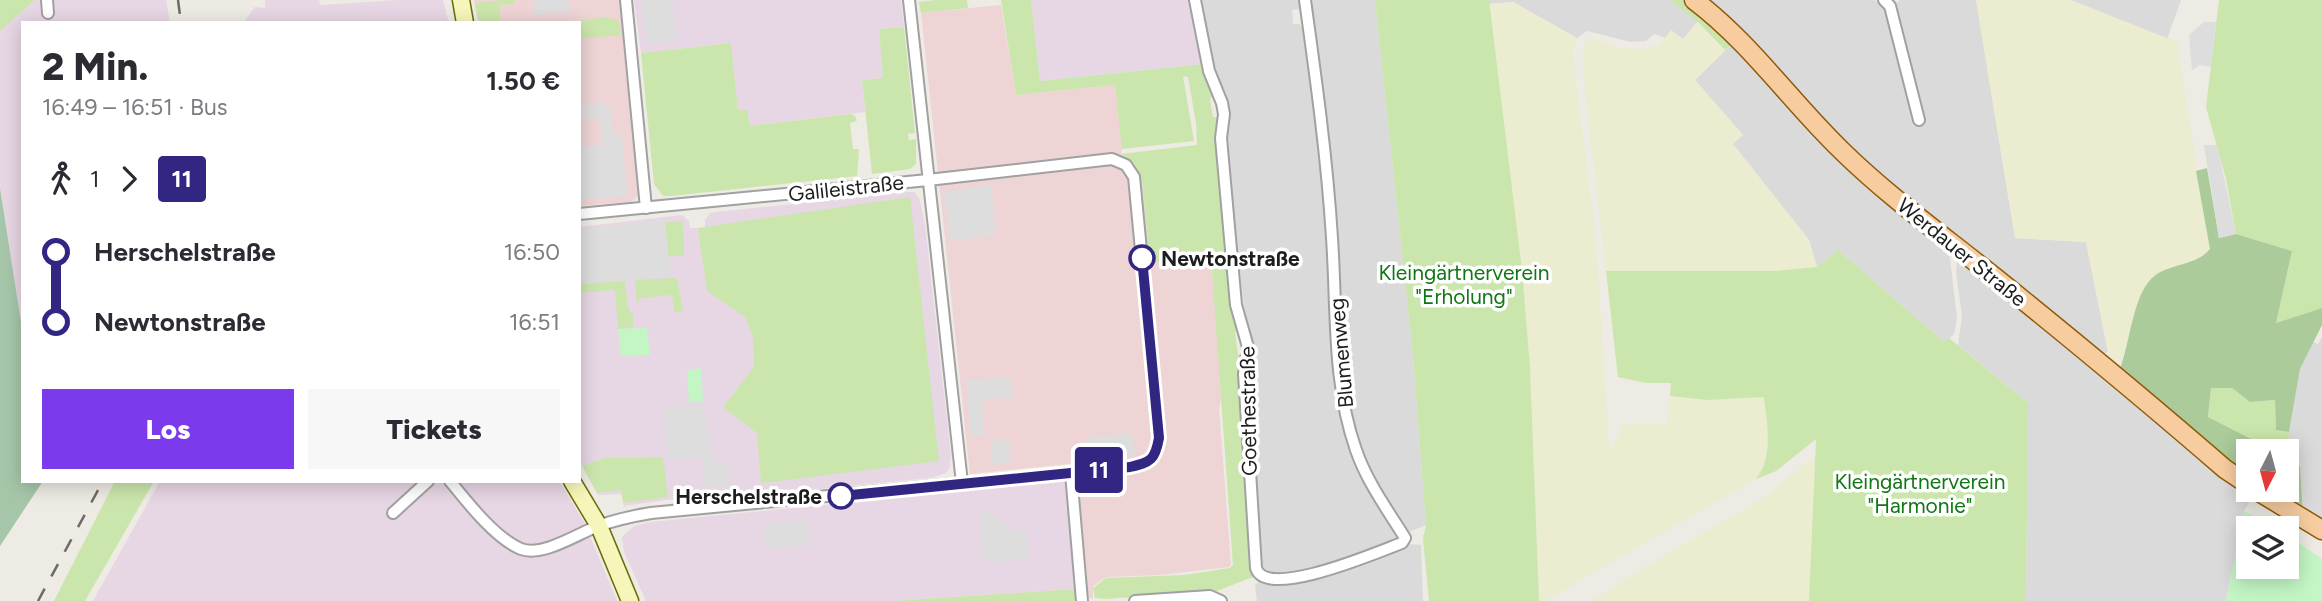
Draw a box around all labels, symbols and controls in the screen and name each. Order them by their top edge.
text: 2 Min. [42,44,148,90]
text: 1.50 € [486,65,560,97]
text: 16:49 – 16:51 · Bus [42,93,228,121]
icon: walk [42,160,80,198]
icon: forward [110,160,148,198]
text: 11 [172,164,192,193]
text: 1 [90,165,100,193]
street label: Galileistraße [787,170,905,206]
street label: Werdauer Straße [1893,192,2031,312]
text: Herschelstraße [94,236,276,268]
text: 16:50 [504,238,560,266]
marker: Newtonstraße [1129,245,1155,271]
place label: Newtonstraße [1161,246,1300,271]
park label: Kleingärtnerverein "Erholung" [1378,260,1550,309]
street label: Blumenweg [1324,297,1358,409]
text: Newtonstraße [94,306,266,338]
text: 16:51 [509,308,560,336]
street label: Goethestraße [1234,346,1262,476]
button: Los [42,389,294,469]
button: Tickets [308,389,560,469]
north arrow [2236,439,2300,502]
map controls [2236,439,2299,579]
line badge: 11 [1068,447,1130,493]
text: 11 [1089,455,1109,484]
park label: Kleingärtnerverein "Harmonie" [1834,469,2006,518]
marker: Herschelstraße [828,483,854,509]
place label: Herschelstraße [675,484,822,509]
button: layers [2236,516,2299,579]

